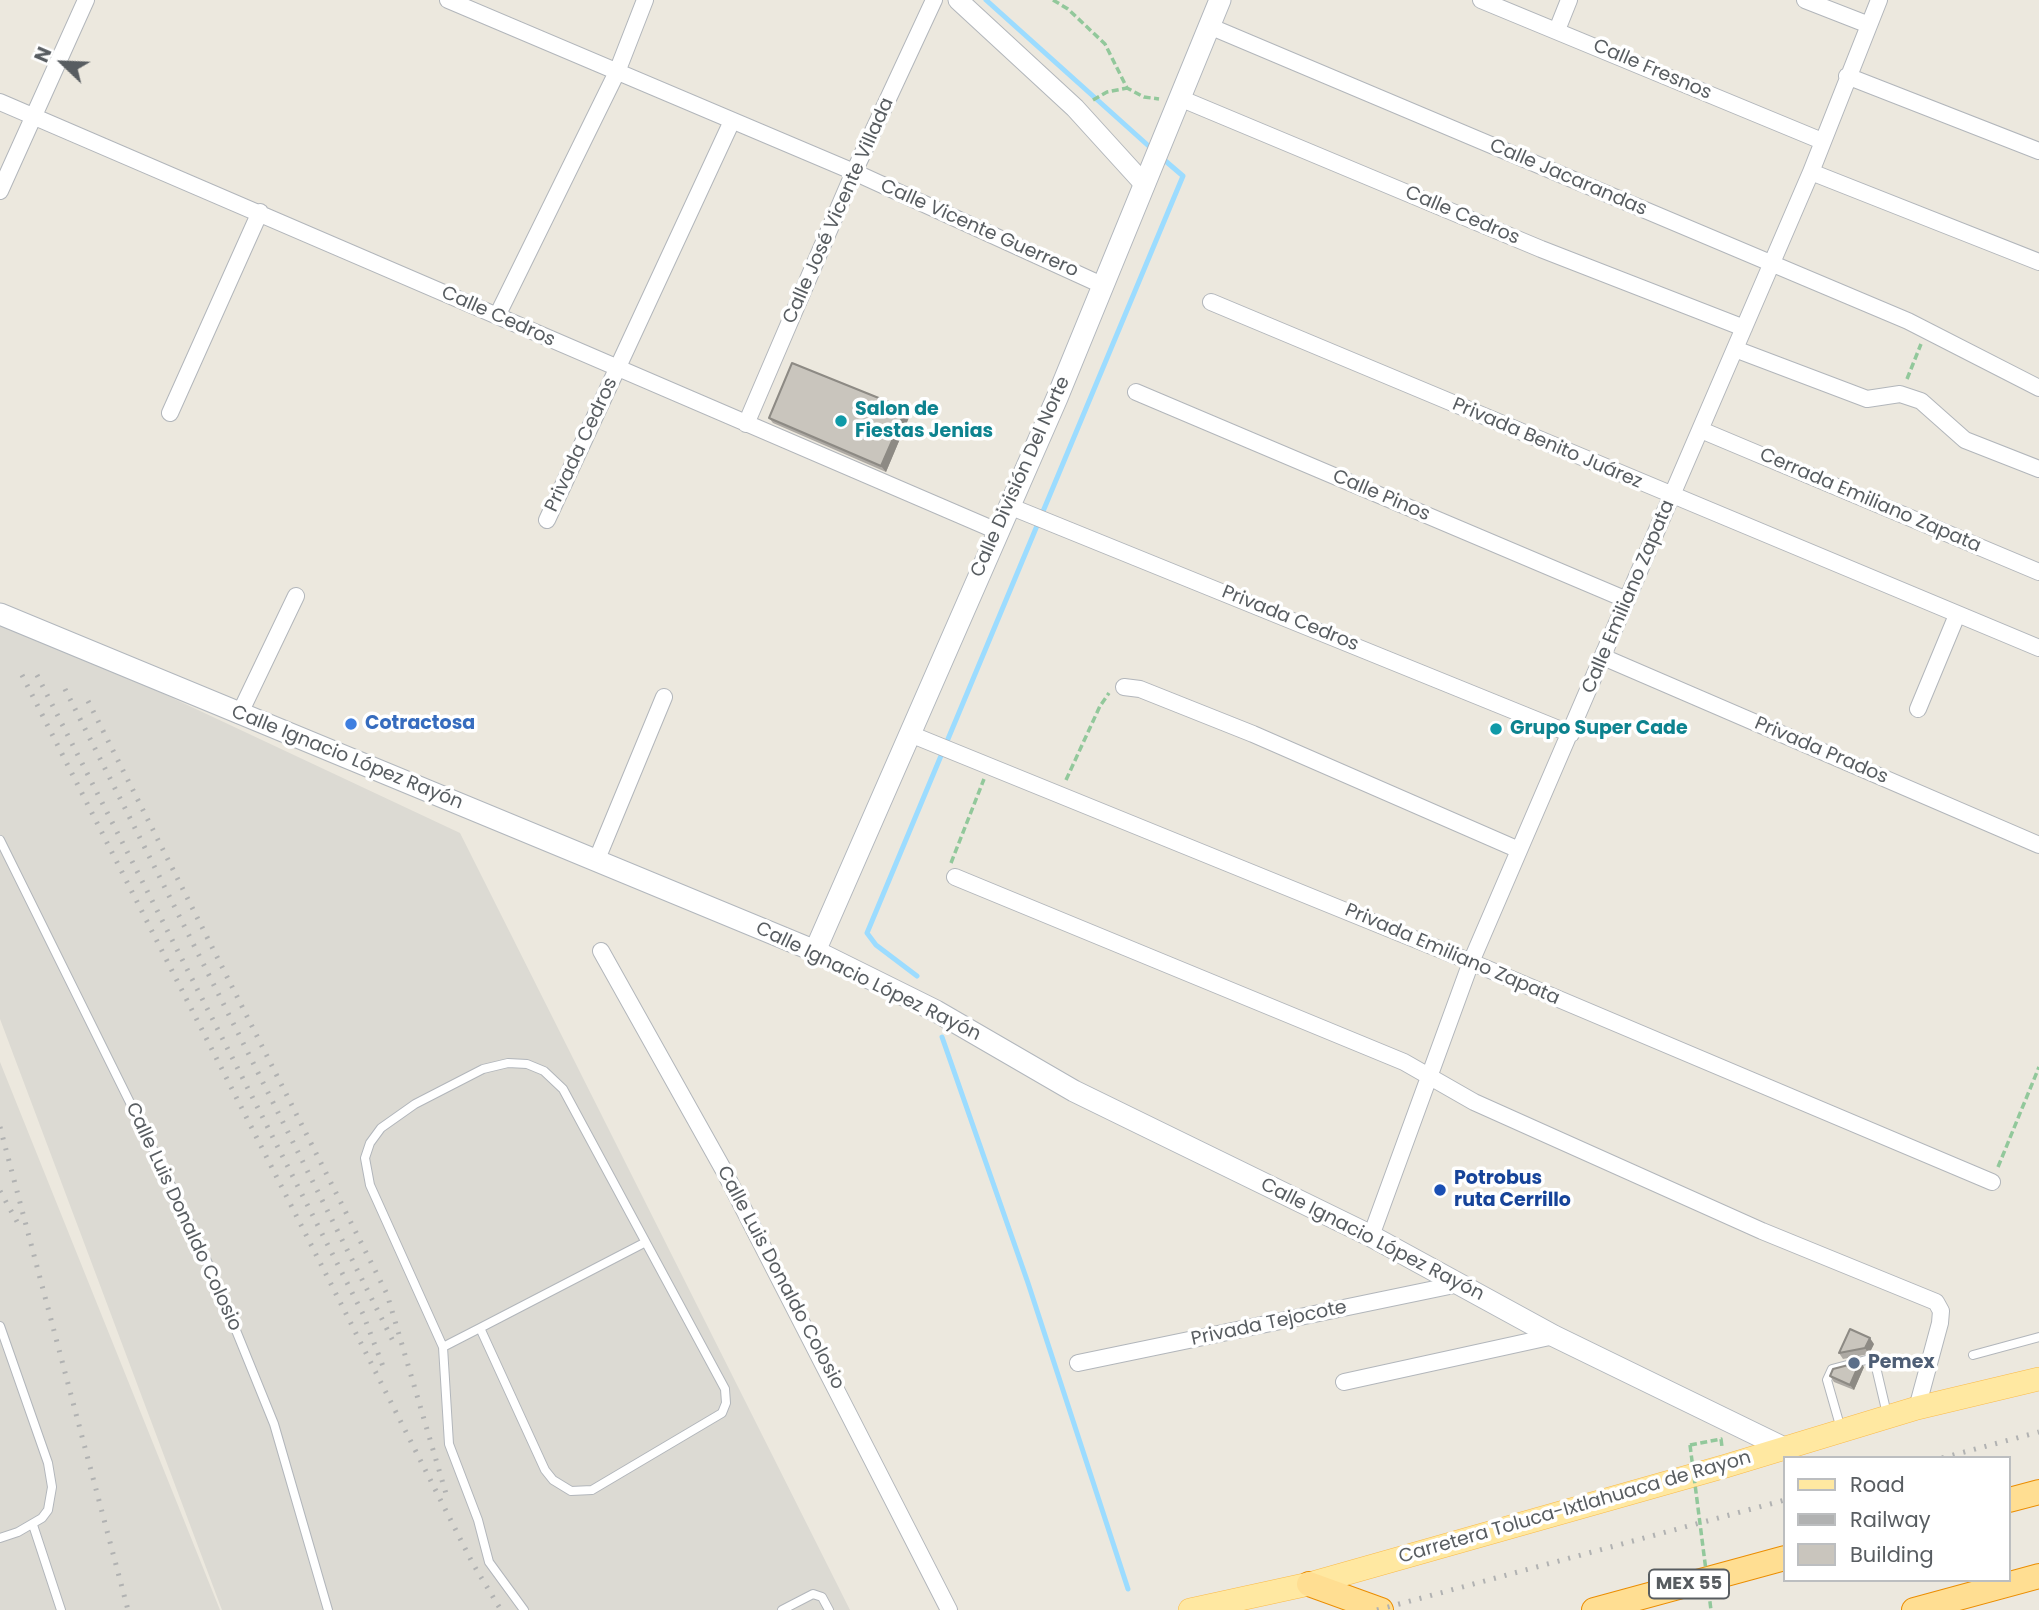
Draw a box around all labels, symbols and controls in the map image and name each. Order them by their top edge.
north arrow [28,28,98,98]
street label: Calle Fresnos [1589,35,1715,105]
text: N [28,43,58,66]
street label: Calle José Vicente Villada [779,95,899,327]
street label: Calle Jacarandas [1486,135,1650,221]
street label: Calle Vicente Guerrero [876,175,1082,283]
street label: Calle Cedros [1401,182,1523,250]
street label: Calle Cedros [438,282,558,352]
street label: Calle División Del Norte [966,373,1076,581]
street label: Privada Cedros [541,374,623,516]
street label: Privada Benito Juárez [1449,394,1645,494]
place label: Salon de Fiestas Jenias [855,399,993,443]
marker: Salon de Fiestas Jenias [833,413,849,429]
street label: Cerrada Emiliano Zapata [1756,444,1984,558]
street label: Calle Pinos [1329,465,1433,527]
street label: Calle Emiliano Zapata [1578,497,1680,697]
street label: Privada Cedros [1218,581,1362,657]
street label: Calle Ignacio López Rayón [228,701,466,815]
place label: Cotractosa [365,713,475,735]
street label: Privada Prados [1751,713,1891,789]
marker: Cotractosa [343,716,359,732]
place label: Grupo Super Cade [1510,718,1688,740]
marker: Grupo Super Cade [1488,721,1504,737]
street label: Privada Emiliano Zapata [1341,899,1563,1011]
street label: Calle Ignacio López Rayón [752,917,984,1047]
street label: Calle Luis Donaldo Colosio [120,1099,246,1335]
street label: Calle Luis Donaldo Colosio [711,1162,849,1394]
place label: Potrobus ruta Cerrillo [1454,1168,1571,1212]
street label: Calle Ignacio López Rayón [1256,1174,1488,1306]
marker: Potrobus ruta Cerrillo [1432,1182,1448,1198]
street label: Privada Tejocote [1189,1296,1349,1352]
place label: Pemex [1868,1352,1935,1374]
marker: Pemex [1846,1355,1862,1371]
street label: Carretera Toluca-Ixtlahuaca de Rayon [1396,1447,1754,1569]
legend [1784,1456,2011,1582]
text: Road [1850,1470,1905,1499]
text: Railway [1850,1505,1931,1534]
text: Building [1850,1540,1934,1569]
road number: MEX 55 [1649,1569,1729,1598]

